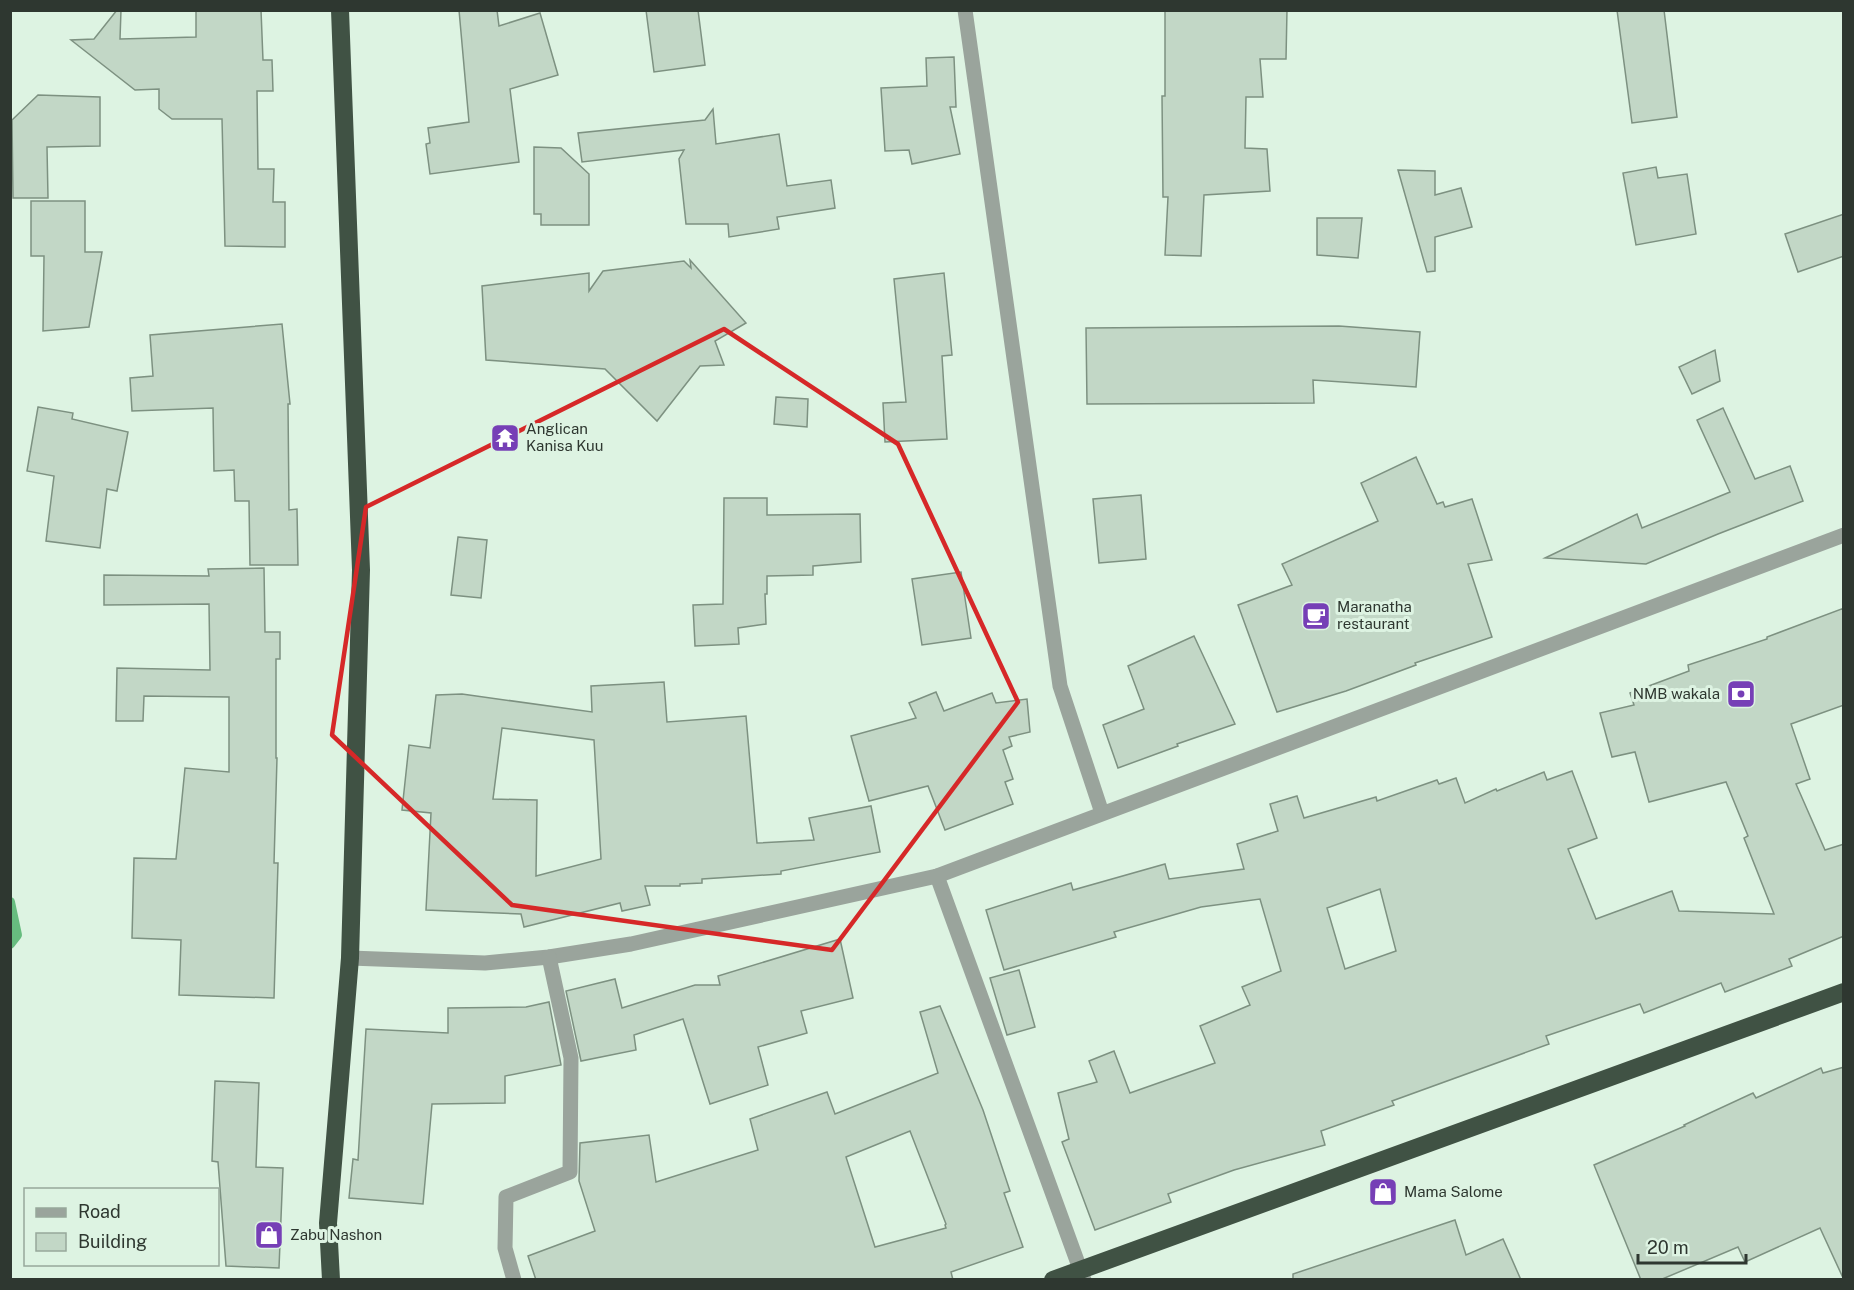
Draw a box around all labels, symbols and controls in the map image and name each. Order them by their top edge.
place label: Anglican Kanisa Kuu [526,420,604,454]
temple icon: Anglican Kanisa Kuu [489,422,521,454]
place label: Maranatha restaurant [1337,598,1412,632]
cafe icon: Maranatha restaurant [1300,600,1332,632]
bank icon: NMB wakala [1725,678,1757,710]
place label: NMB wakala [1633,685,1720,702]
shop icon: Mama Salome [1367,1176,1399,1208]
place label: Mama Salome [1404,1183,1503,1200]
legend [24,1188,219,1266]
text: Road [78,1201,121,1222]
shop icon: Zabu Nashon [253,1219,285,1251]
place label: Zabu Nashon [290,1226,382,1243]
scale bar [1638,1227,1746,1265]
text: Building [78,1231,147,1252]
text: 20 m [1647,1237,1689,1258]

